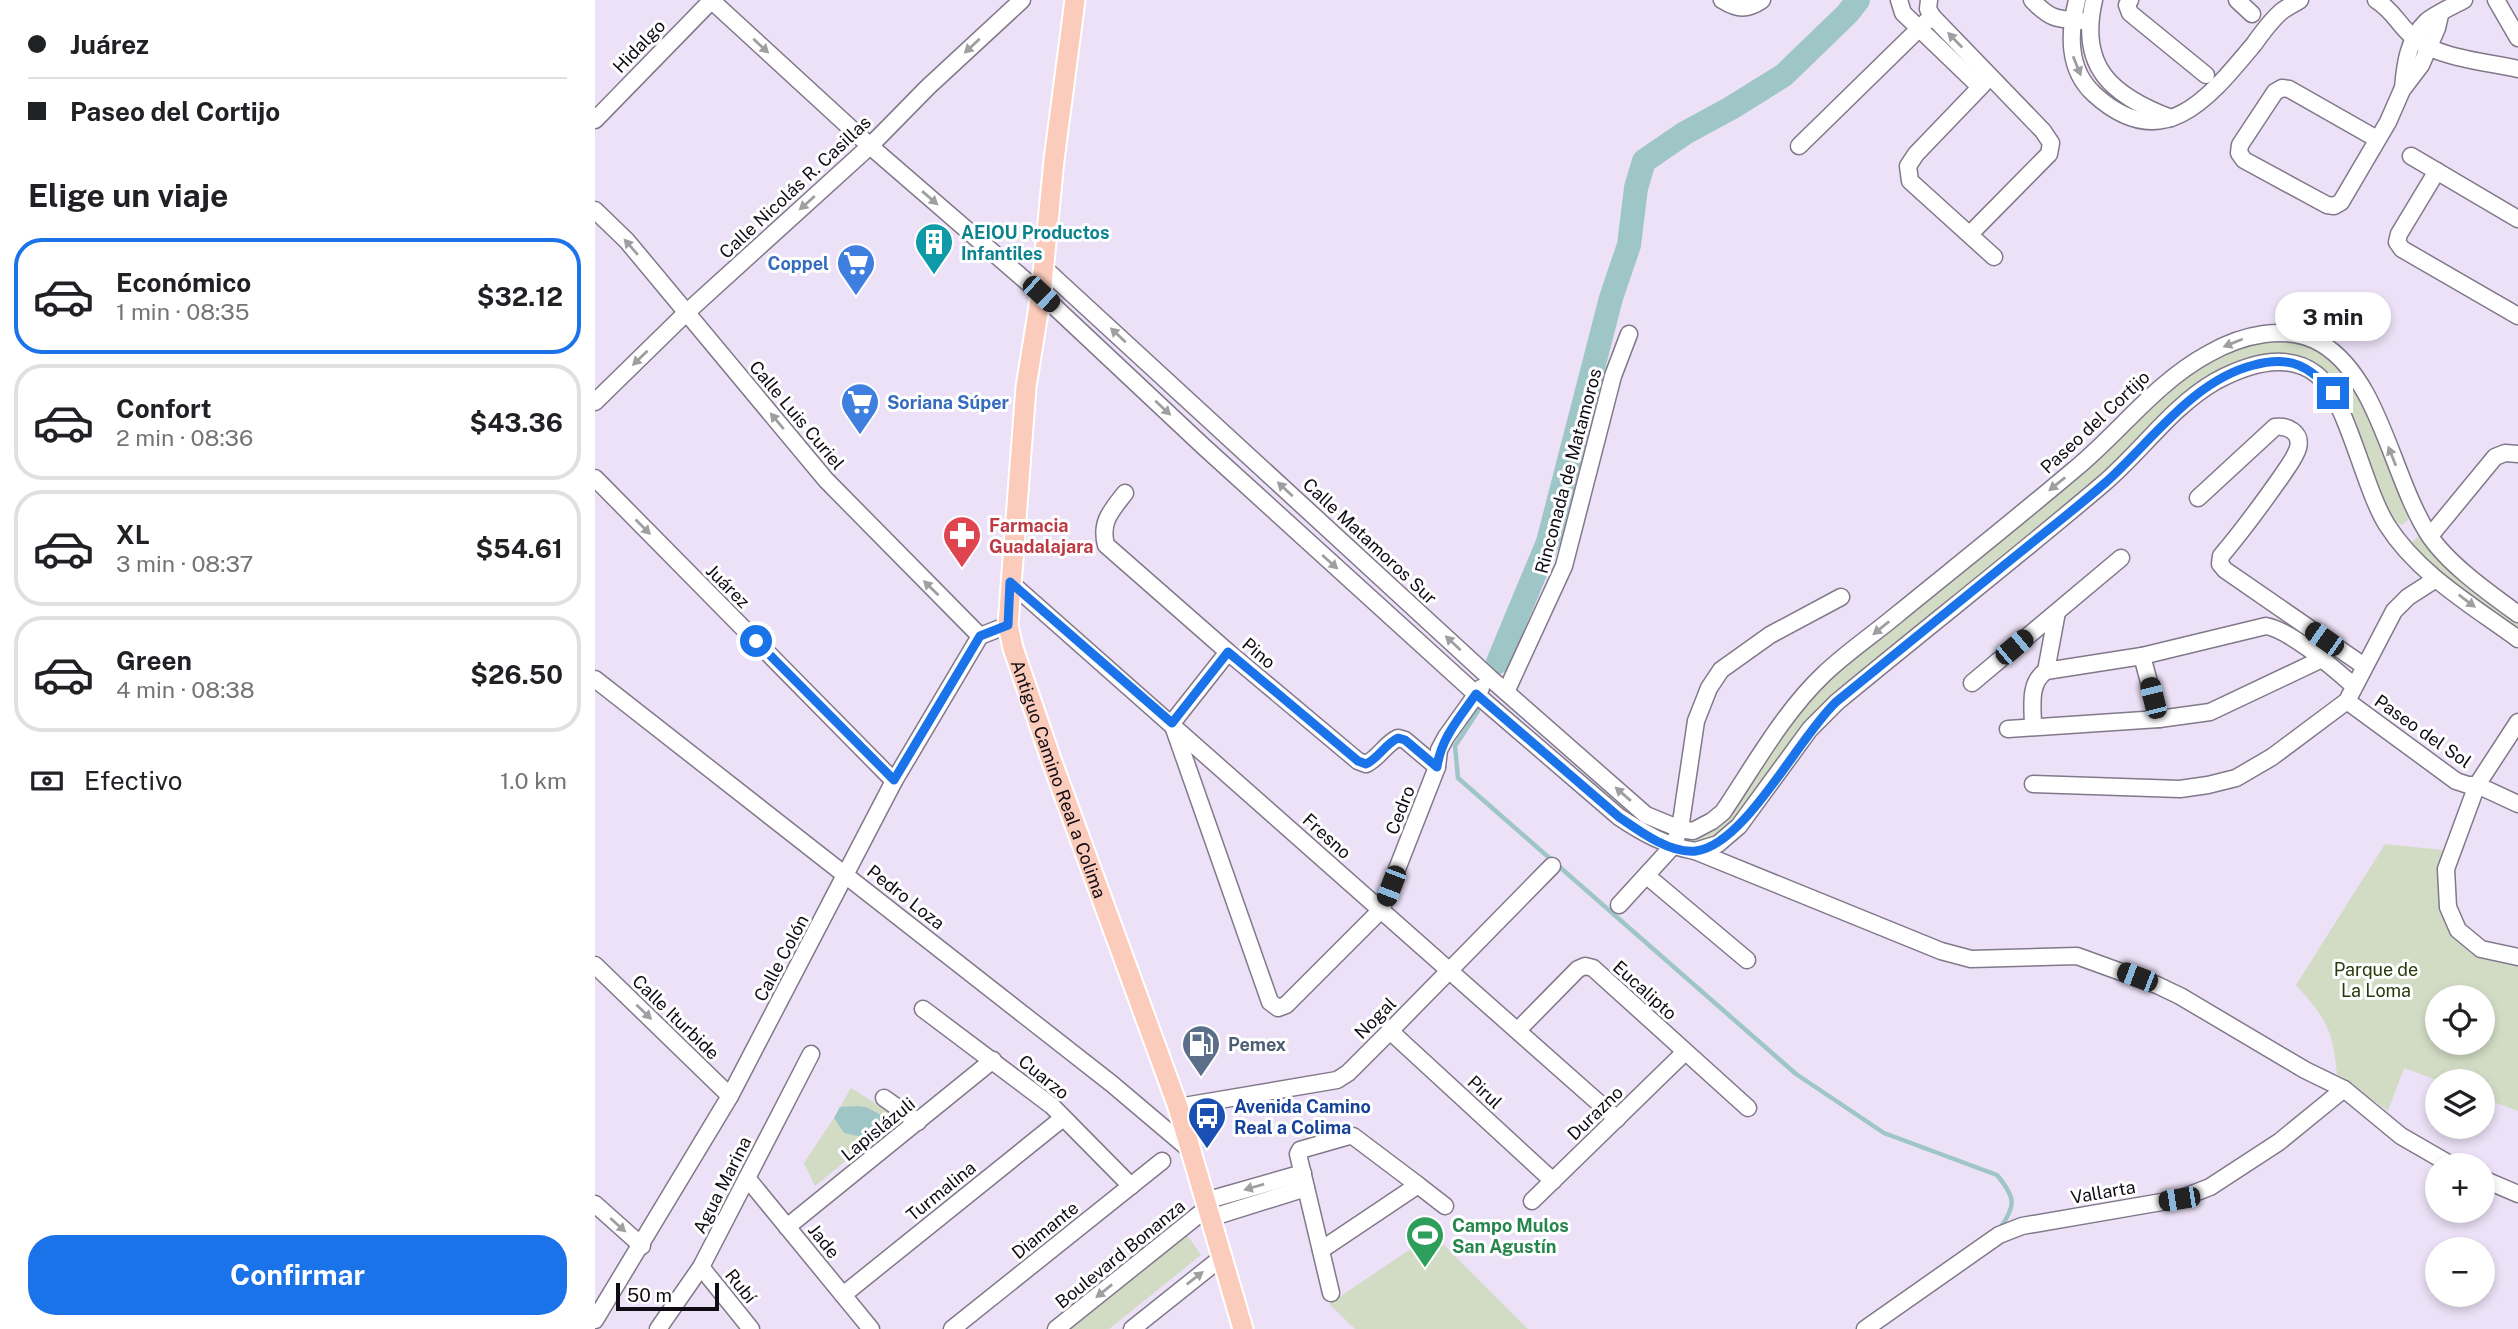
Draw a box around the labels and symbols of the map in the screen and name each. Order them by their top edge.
street label: Hidalgo [609,15,669,77]
one-way arrow [1947,32,1963,49]
one-way arrow [752,38,769,54]
one-way arrow [964,38,981,54]
one-way arrow [2072,56,2083,77]
street label: Calle Nicolás R. Casillas [715,111,875,263]
one-way arrow [921,190,939,206]
one-way arrow [798,195,816,211]
building icon: AEIOU Productos Infantiles [913,221,955,276]
place label: AEIOU Productos Infantiles [961,222,1109,264]
one-way arrow [624,238,639,255]
supermarket icon: Coppel [835,242,877,297]
place label: Coppel [768,253,829,274]
car [1019,272,1064,316]
callout: 3 min [2275,292,2391,340]
one-way arrow [1110,328,1127,344]
one-way arrow [2223,337,2243,349]
one-way arrow [632,349,649,366]
street label: Calle Luis Curiel [745,356,849,474]
street label: Rinconada de Matamoros [1530,366,1606,576]
street label: Paseo del Cortijo [2036,366,2154,478]
route end [2317,377,2349,409]
supermarket icon: Soriana Súper [839,381,881,436]
place label: Soriana Súper [887,392,1010,413]
one-way arrow [1154,400,1172,416]
one-way arrow [770,413,785,430]
one-way arrow [2386,446,2397,467]
street label: Calle Matamoros Sur [1299,474,1441,608]
one-way arrow [2048,476,2065,491]
one-way arrow [1276,481,1294,497]
pharmacy icon: Farmacia Guadalajara [941,514,983,569]
place label: Farmacia Guadalajara [989,515,1094,557]
one-way arrow [634,518,650,535]
one-way arrow [1321,553,1338,569]
street label: Juárez [702,560,754,612]
one-way arrow [923,580,940,597]
one-way arrow [2457,594,2476,608]
car [2301,618,2348,660]
one-way arrow [1872,621,1890,636]
route start [740,625,772,657]
car [1992,625,2037,669]
street label: Pino [1238,633,1280,673]
one-way arrow [1445,636,1462,652]
street label: Antiguo Camino Real a Colima [1007,657,1111,901]
car [2138,675,2169,721]
street label: Paseo del Sol [2371,690,2475,772]
street label: Cedro [1381,783,1419,837]
one-way arrow [1614,786,1632,802]
street label: Fresno [1299,809,1355,863]
street label: Pedro Loza [863,860,949,934]
car [1374,863,1409,909]
street label: Calle Colón [749,911,813,1005]
street label: Eucalipto [1609,956,1681,1024]
park label: Parque de La Loma [2334,959,2418,1001]
car [2114,960,2161,994]
street label: Calle Iturbide [628,970,724,1064]
street label: Nogal [1350,993,1400,1043]
one-way arrow [635,1004,652,1020]
fuel station icon: Pemex [1180,1023,1222,1078]
place label: Pemex [1228,1034,1287,1055]
street label: Cuarzo [1015,1050,1073,1104]
street label: Pirul [1464,1071,1506,1113]
street label: Durazno [1563,1082,1627,1144]
street label: Lapislázuli [837,1093,919,1165]
bus stop icon: Avenida Camino Real a Colima [1186,1095,1228,1150]
place label: Avenida Camino Real a Colima [1234,1096,1371,1138]
street label: Agua Marina [689,1133,755,1237]
street label: Turmalina [902,1157,980,1225]
street label: Vallarta [2069,1176,2137,1208]
one-way arrow [1243,1182,1265,1193]
car [2157,1185,2202,1213]
street label: Boulevard Bonanza [1051,1195,1189,1313]
street label: Diamante [1008,1197,1082,1263]
sports icon: Campo Mulos San Agustín [1404,1214,1446,1269]
place label: Campo Mulos San Agustín [1452,1215,1569,1257]
one-way arrow [610,1217,627,1232]
street label: Jade [804,1220,844,1262]
street label: Rubí [721,1265,761,1308]
one-way arrow [1186,1271,1204,1286]
scale bar [616,1280,719,1312]
one-way arrow [1095,1283,1113,1298]

